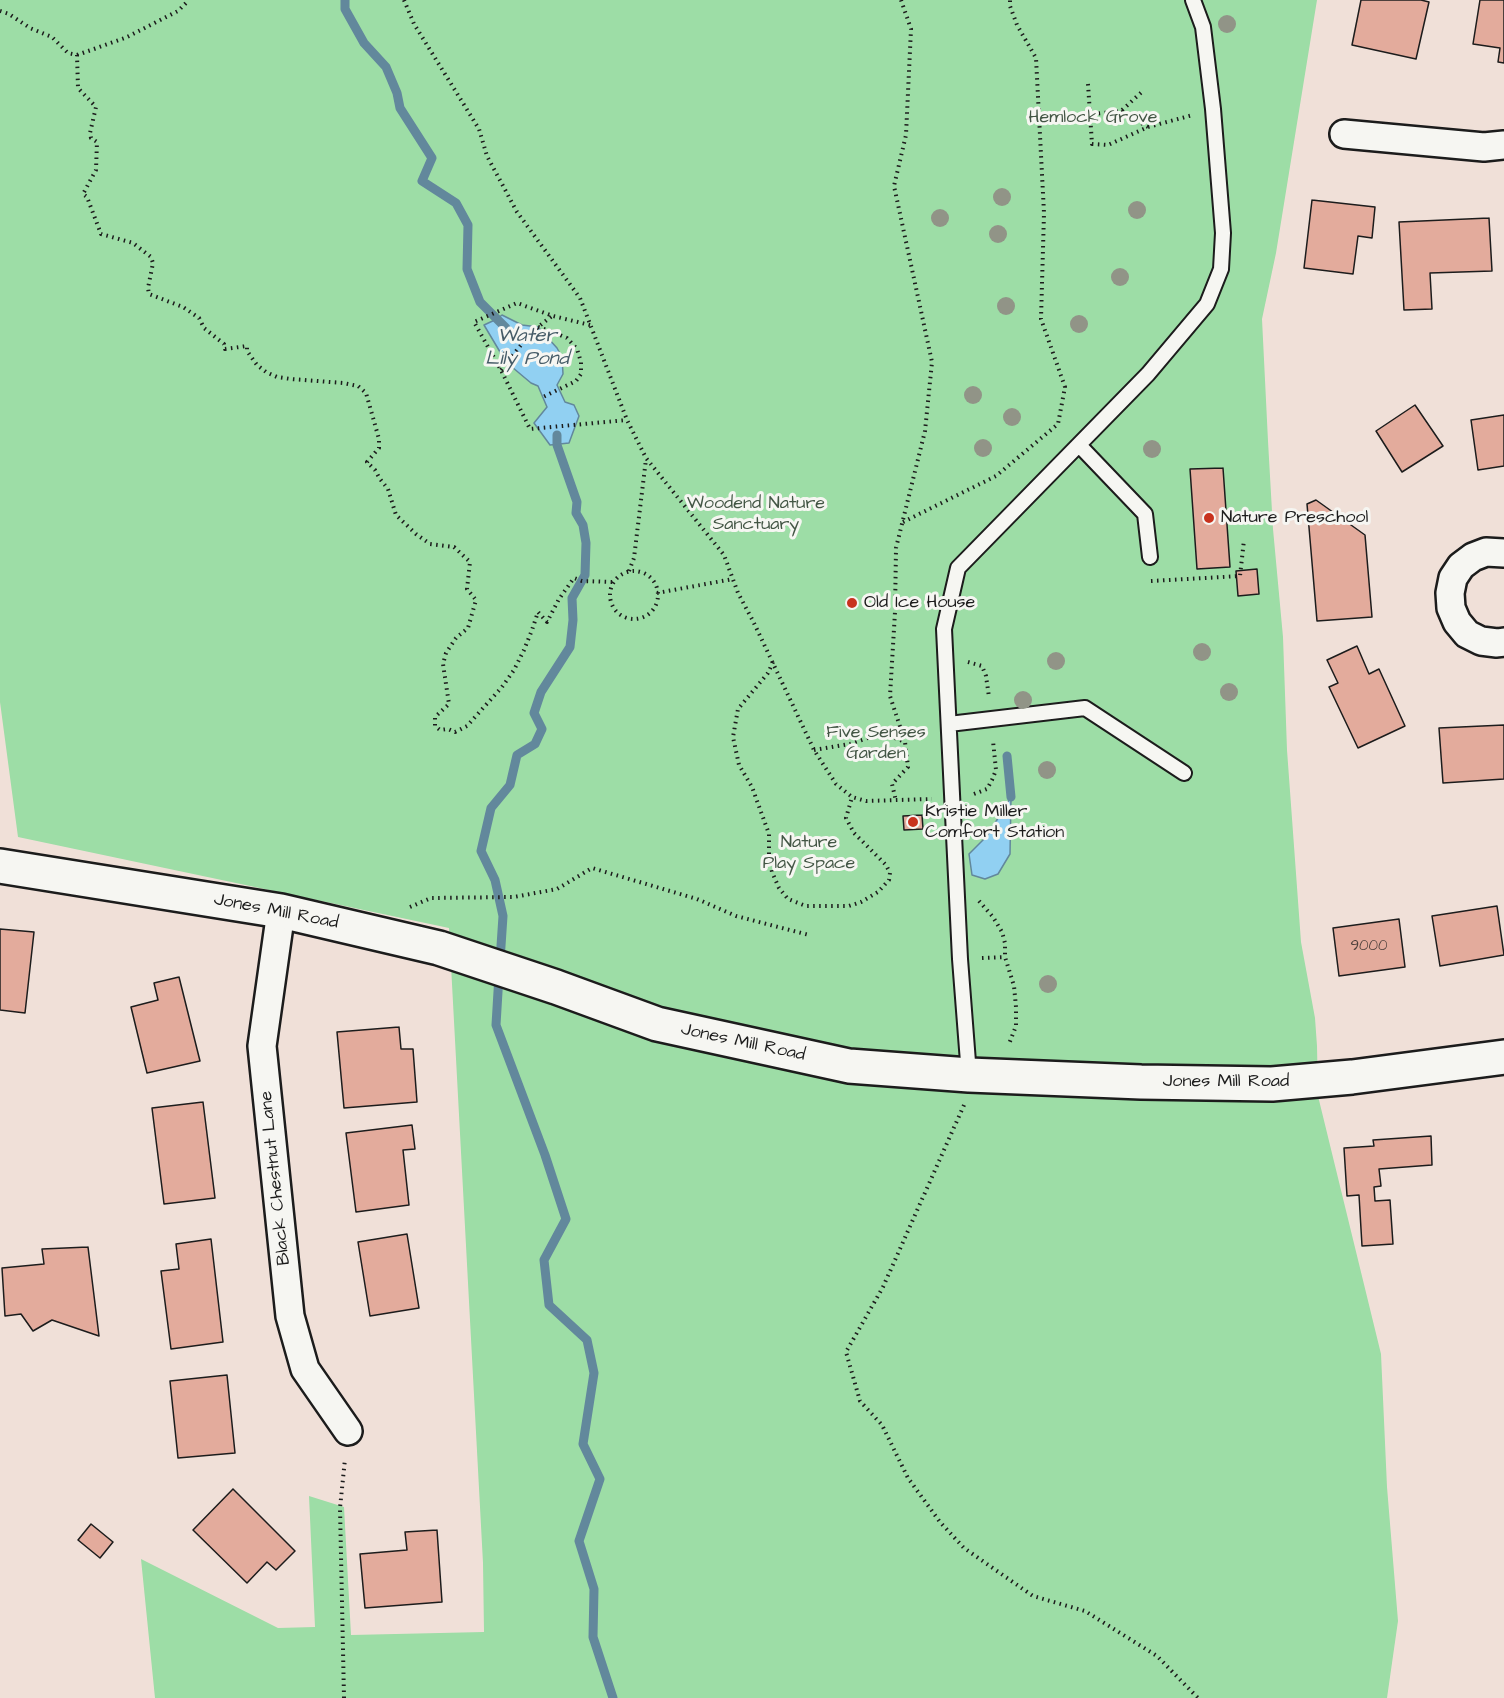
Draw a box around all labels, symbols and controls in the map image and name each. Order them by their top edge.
park label: Hemlock Grove [1029,107,1157,129]
water label: Water Lily Pond [485,325,569,372]
park label: Woodend Nature Sanctuary [687,493,825,536]
place label: Nature Preschool [1221,507,1368,529]
marker: Nature Preschool [1202,511,1216,525]
place label: Old Ice House [864,592,975,614]
marker: Old Ice House [845,596,859,610]
park label: Five Senses Garden [826,722,926,764]
place label: Kristie Miller Comfort Station [925,801,1064,844]
marker: Kristie Miller Comfort Station [906,815,920,829]
park label: Nature Play Space [763,832,855,874]
street label: Jones Mill Road [212,889,340,935]
house number: 9000 [1351,938,1387,956]
street label: Jones Mill Road [679,1019,807,1067]
street label: Jones Mill Road [1163,1071,1289,1093]
street label: Black Chestnut Lane [256,1090,296,1266]

